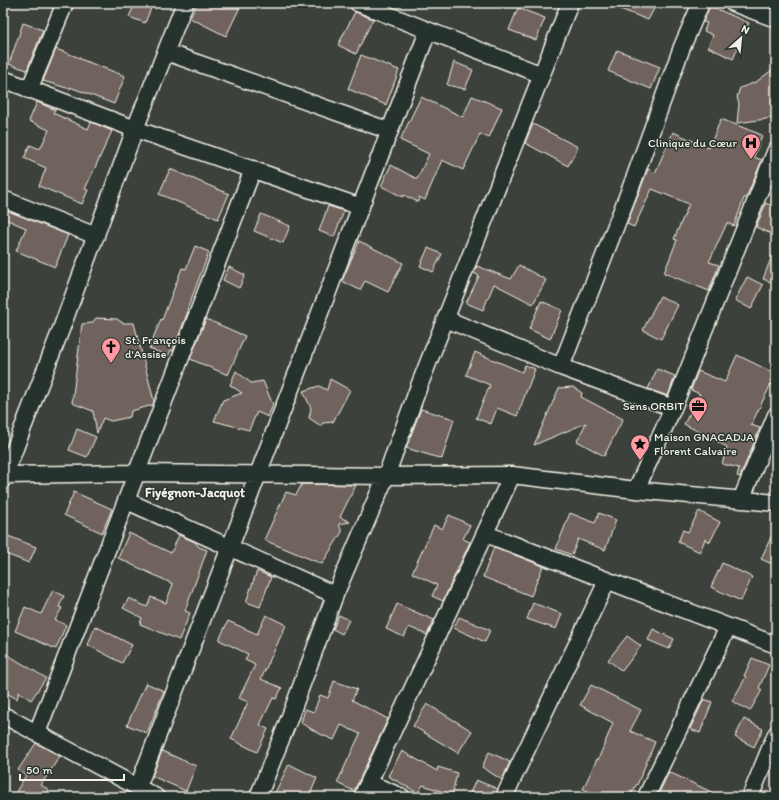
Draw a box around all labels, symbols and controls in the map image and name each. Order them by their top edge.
north arrow [721,18,761,58]
text: N [739,22,752,37]
hospital icon: Clinique du Cœur [740,132,762,160]
place label: Clinique du Cœur [648,136,737,150]
place label: St. François d'Assise [125,333,186,361]
church icon: St. François d'Assise [100,336,122,364]
office icon: Sens ORBIT [687,395,709,423]
place label: Sens ORBIT [623,399,684,413]
place label: Maison GNACADJA Florent Calvaire [654,430,754,458]
place icon: Maison GNACADJA Florent Calvaire [629,433,651,461]
district label: Fiyégnon-Jacquot [145,485,245,501]
scale bar [20,756,124,782]
text: 50 m [26,763,52,777]

